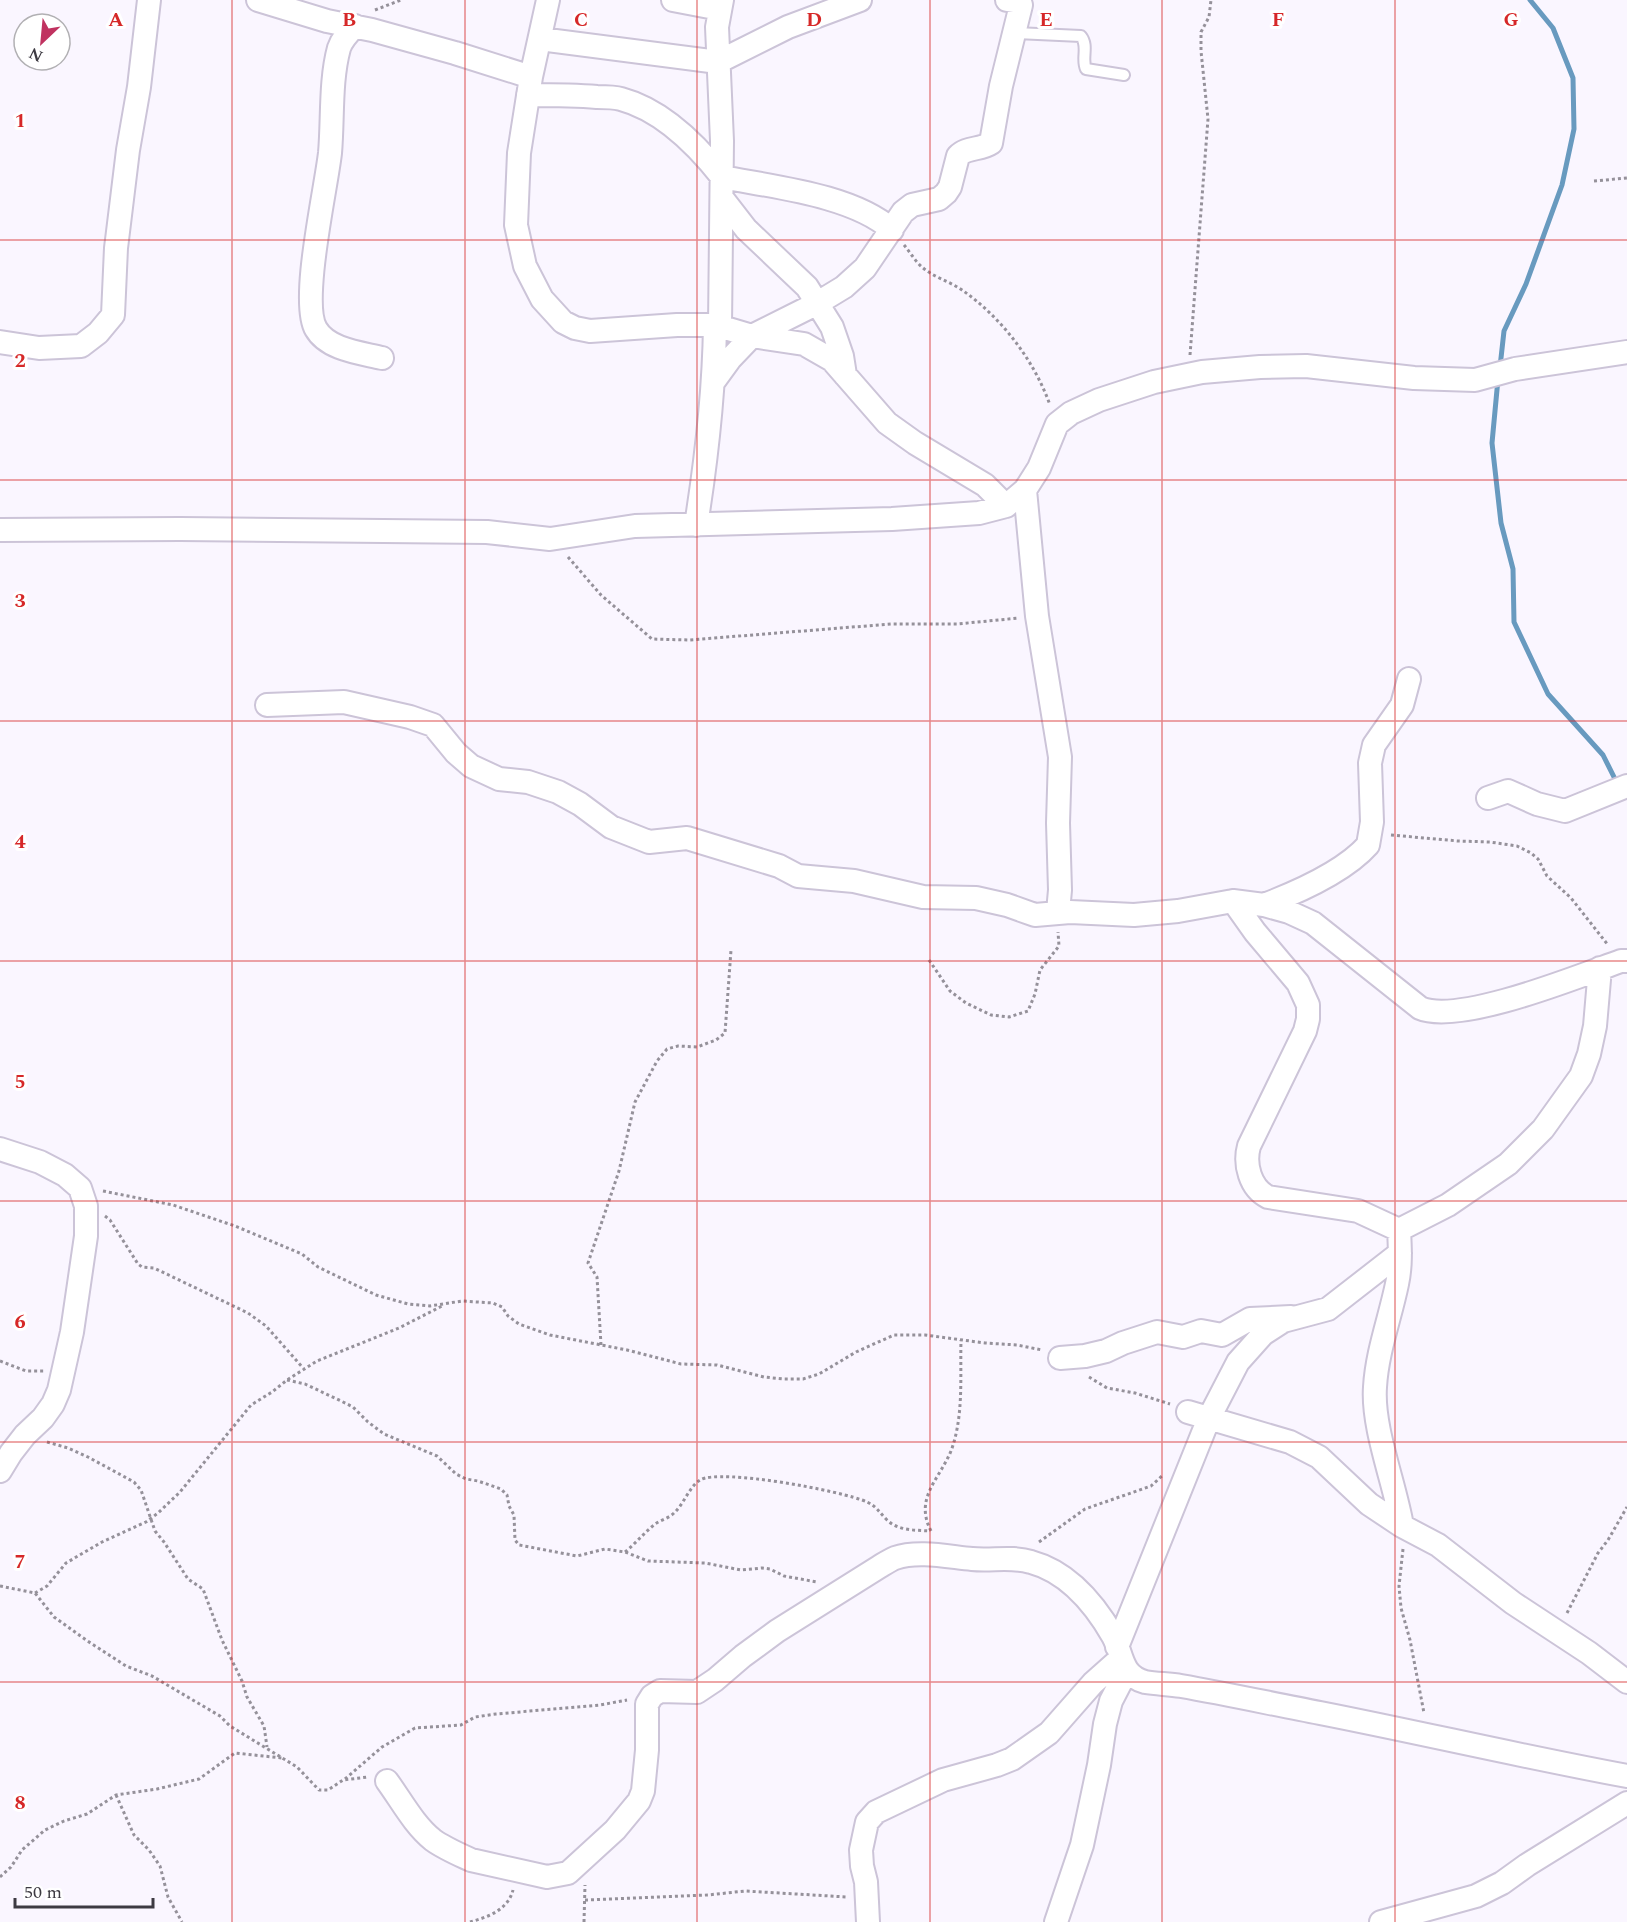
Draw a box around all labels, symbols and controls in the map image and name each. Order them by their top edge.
text: A [108,5,124,35]
text: B [342,5,356,35]
text: C [574,5,588,35]
text: D [806,5,822,35]
text: E [1039,5,1053,35]
text: F [1272,5,1284,35]
text: G [1503,5,1519,35]
north arrow [12,12,72,72]
text: N [25,41,47,68]
text: 1 [14,106,26,136]
text: 2 [14,346,26,376]
text: 3 [14,586,26,616]
text: 4 [14,827,26,857]
text: 5 [14,1067,26,1097]
text: 6 [14,1307,26,1337]
text: 7 [14,1547,26,1577]
text: 8 [14,1788,26,1818]
scale bar [15,1871,153,1909]
text: 50 m [24,1879,62,1906]

